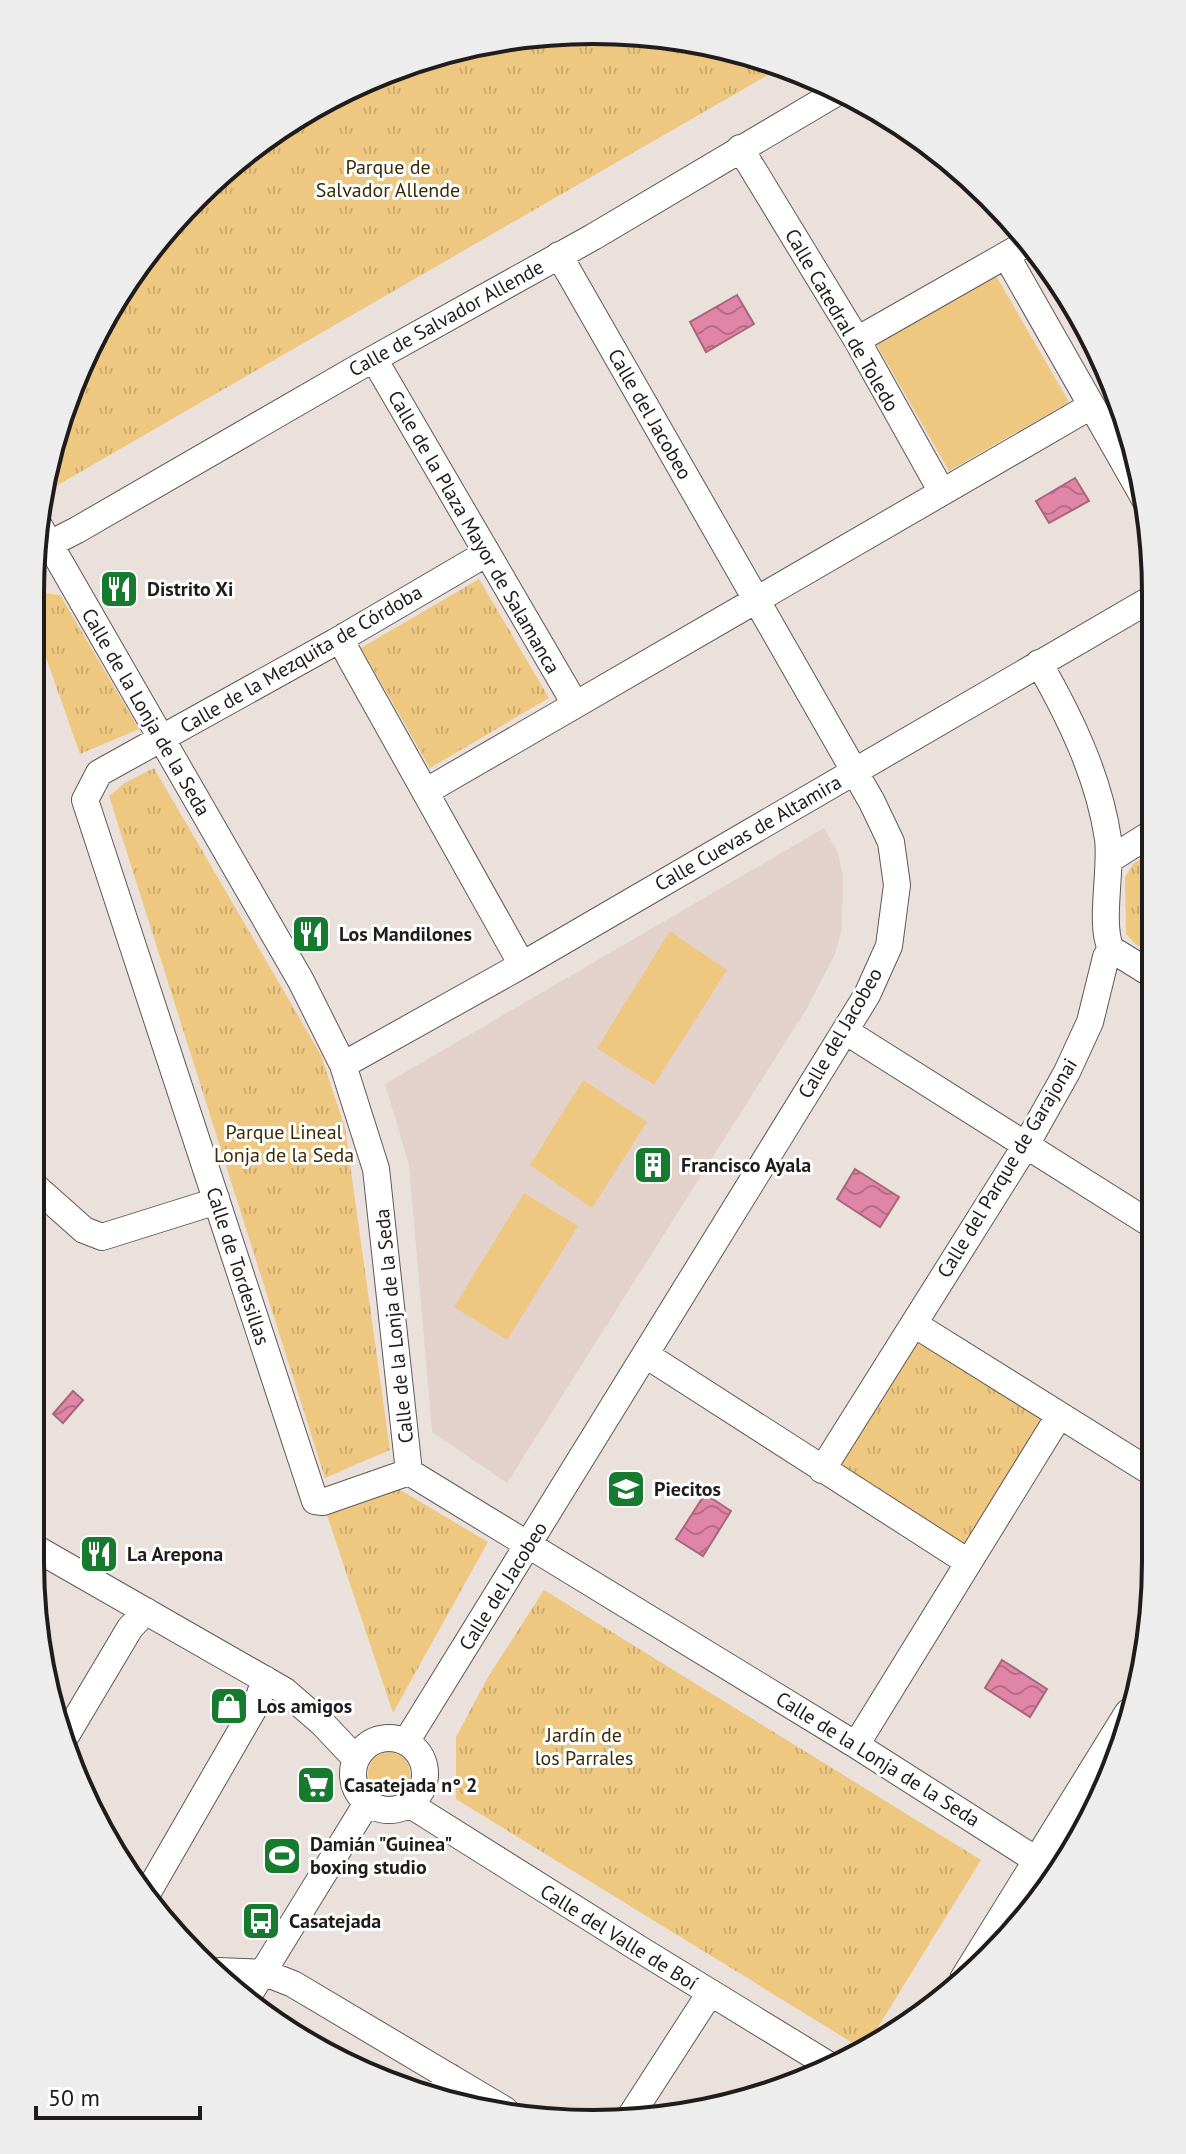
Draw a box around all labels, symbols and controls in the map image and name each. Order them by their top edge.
park label: Parque de Salvador Allende [316,154,460,203]
street label: Calle Catedral de Toledo [779,224,905,416]
street label: Calle de Salvador Allende [344,254,548,382]
street label: Calle del Jacobeo [602,344,698,484]
street label: Calle de la Plaza Mayor de Salamanca [382,386,566,678]
restaurant icon: Distrito Xi [98,568,140,610]
place label: Distrito Xi [147,576,233,602]
street label: Calle de la Mezquita de Córdoba [175,579,427,739]
street label: Calle de la Lonja de la Seda [76,603,216,821]
street label: Calle Cuevas de Altamira [650,769,846,897]
restaurant icon: Los Mandilones [290,913,332,955]
place label: Los Mandilones [339,921,472,947]
street label: Calle del Jacobeo [792,963,888,1103]
street label: Calle del Parque de Garajonai [931,1053,1083,1283]
park label: Parque Lineal Lonja de la Seda [214,1119,354,1168]
building icon: Francisco Ayala [632,1144,674,1186]
place label: Francisco Ayala [681,1152,811,1178]
street label: Calle de Tordesillas [200,1184,276,1348]
street label: Calle de la Lonja de la Seda [369,1207,419,1445]
school or university icon: Piecitos [605,1468,647,1510]
place label: Piecitos [654,1476,721,1502]
street label: Calle del Jacobeo [453,1517,553,1655]
restaurant icon: La Arepona [78,1533,120,1575]
place label: La Arepona [127,1541,223,1567]
shop icon: Los amigos [208,1685,250,1727]
street label: Calle de la Lonja de la Seda [771,1686,985,1832]
place label: Los amigos [257,1693,352,1719]
park label: Jardín de los Parrales [535,1722,633,1771]
supermarket icon: Casatejada n° 2 [295,1764,337,1806]
place label: Casatejada n° 2 [344,1772,477,1798]
place label: Damián "Guinea" boxing studio [310,1831,452,1880]
sports icon: Damián "Guinea" boxing studio [261,1835,303,1877]
street label: Calle del Valle de Boí [535,1878,703,1996]
bus stop icon: Casatejada [240,1900,282,1942]
place label: Casatejada [289,1908,381,1934]
scale bar [36,2070,200,2120]
text: 50 m [48,2082,100,2113]

